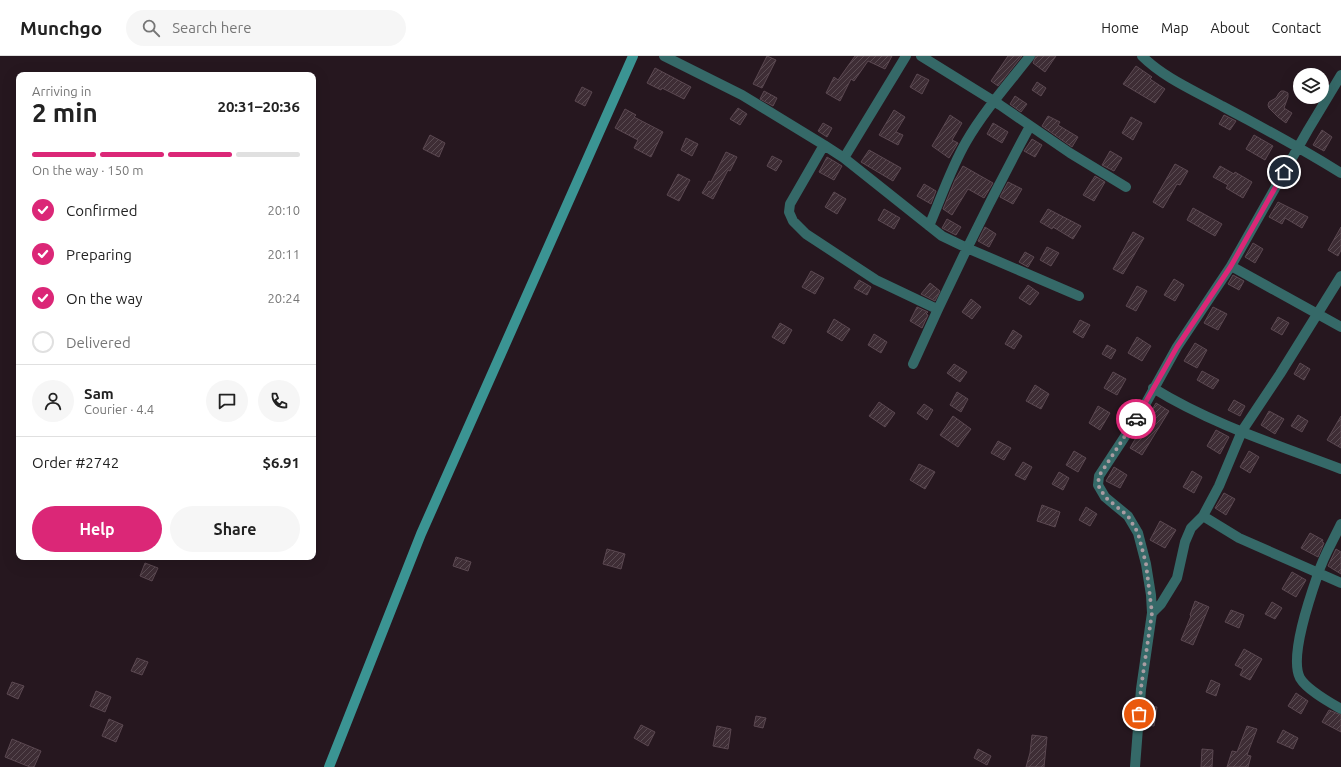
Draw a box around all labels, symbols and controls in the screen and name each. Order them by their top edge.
search box [126,10,406,46]
text: Munchgo [20,17,102,39]
icon: search [140,17,162,39]
text: Search here [172,19,252,36]
text: Home [1101,20,1139,36]
text: Map [1161,20,1189,36]
text: About [1211,20,1250,36]
text: Contact [1272,20,1321,36]
map controls [1293,68,1329,104]
button: layers [1293,68,1329,104]
text: Arriving in [32,84,91,98]
text: 2 min [32,98,98,127]
text: 20:31–20:36 [217,98,300,115]
pin [1267,155,1301,189]
icon: home [1273,161,1295,183]
text: On the way · 150 m [32,163,144,177]
icon: check [32,199,54,221]
text: Confirmed [66,202,138,219]
text: 20:10 [267,203,300,217]
icon: check [32,243,54,265]
text: Preparing [66,246,132,263]
text: 20:11 [267,247,300,261]
icon: check [32,287,54,309]
text: On the way [66,290,142,307]
text: 20:24 [267,291,300,305]
text: Delivered [66,334,131,351]
button: person [32,380,74,422]
button: chat [206,380,248,422]
button: phone [258,380,300,422]
text: Sam [84,385,114,402]
courier [1116,399,1156,439]
text: Courier · 4.4 [84,402,154,416]
icon: car [1125,408,1147,430]
text: Order #2742 [32,454,119,471]
text: $6.91 [262,454,300,471]
button: Help [32,506,162,552]
button: Share [170,506,300,552]
pin [1122,697,1156,731]
icon: bag [1128,703,1150,725]

